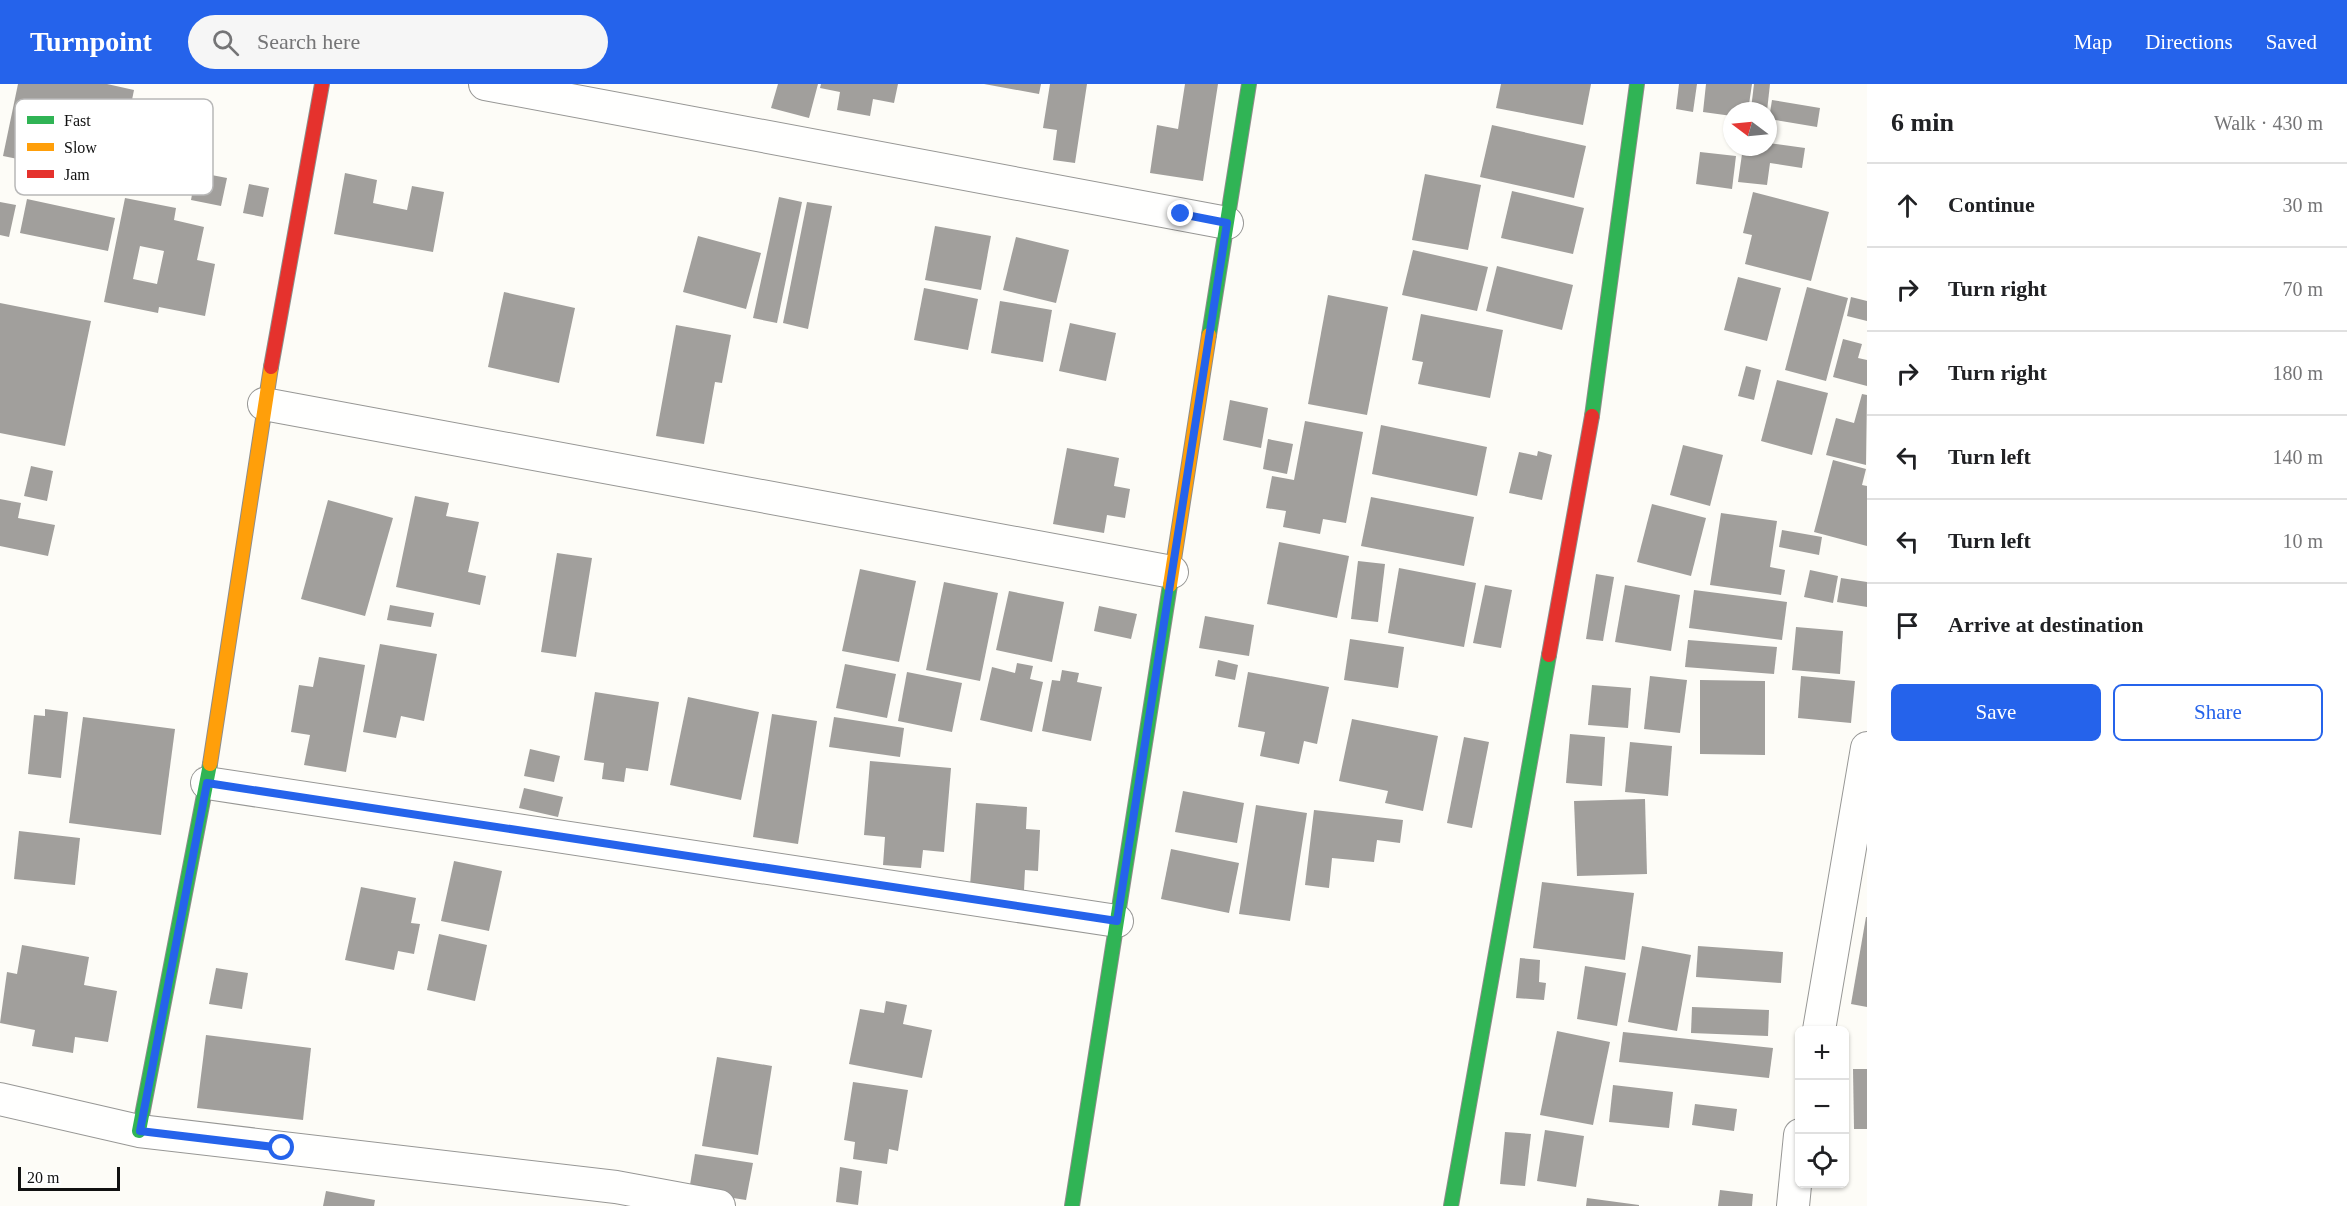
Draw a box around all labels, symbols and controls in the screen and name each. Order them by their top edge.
search box [188,15,608,69]
text: Turnpoint [30,26,152,57]
icon: search [209,26,242,59]
text: Search here [257,29,360,54]
text: Map [2074,30,2112,54]
text: Directions [2145,30,2233,54]
text: Saved [2266,30,2317,54]
legend [15,99,213,195]
north arrow [1723,102,1777,156]
text: 6 min [1891,108,1954,137]
text: Fast [64,112,91,129]
text: Walk · 430 m [2214,112,2323,134]
text: Slow [64,139,97,156]
text: Jam [64,166,90,183]
icon: ahead [1891,189,1924,222]
text: Continue [1948,192,2035,217]
text: 30 m [2282,194,2323,216]
route end [1167,200,1193,226]
icon: right [1891,273,1924,306]
text: Turn right [1948,276,2047,301]
text: 70 m [2282,278,2323,300]
icon: right [1891,357,1924,390]
text: Turn right [1948,360,2047,385]
text: 180 m [2272,362,2323,384]
icon: left [1891,441,1924,474]
text: Turn left [1948,444,2031,469]
text: 140 m [2272,446,2323,468]
icon: left [1891,525,1924,558]
text: Turn left [1948,528,2031,553]
text: 10 m [2282,530,2323,552]
icon: arrive [1891,609,1924,642]
text: Arrive at destination [1948,612,2144,637]
button: Save [1891,684,2101,741]
button: Share [2113,684,2323,741]
map controls [1795,1026,1849,1188]
button: + [1795,1026,1849,1080]
button: − [1795,1080,1849,1134]
route start [268,1134,294,1160]
button: locate [1795,1134,1849,1188]
scale bar [18,1164,120,1192]
text: 20 m [27,1169,59,1186]

